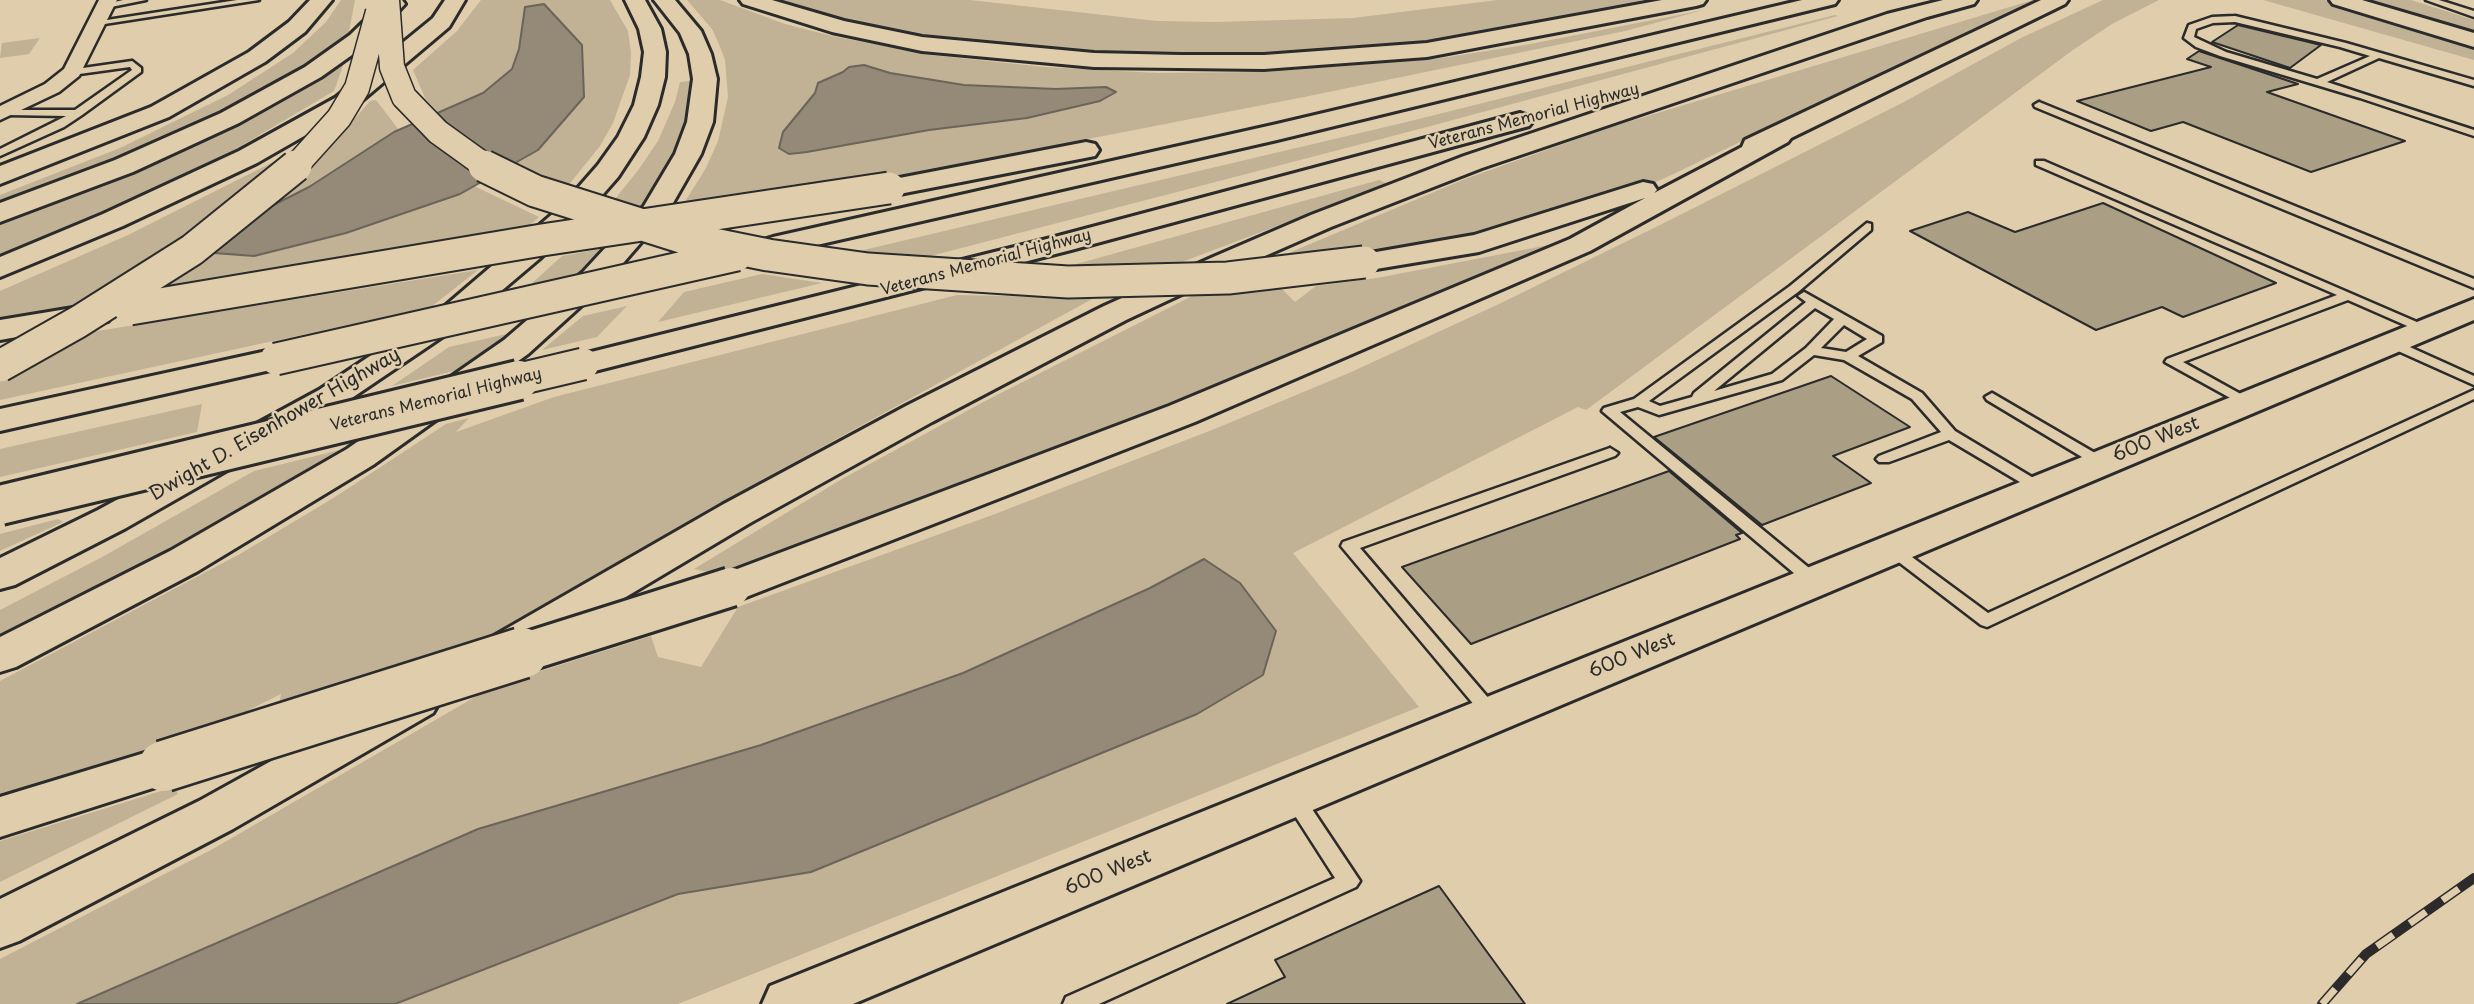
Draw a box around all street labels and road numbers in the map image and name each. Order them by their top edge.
street label: Veterans Memorial Highway [1427,80,1641,154]
street label: Veterans Memorial Highway [879,226,1093,300]
street label: Dwight D. Eisenhower Highway [145,344,405,506]
street label: Veterans Memorial Highway [328,364,544,436]
street label: 600 West [2109,412,2203,468]
street label: 600 West [1585,628,1679,684]
street label: 600 West [1061,845,1155,901]

